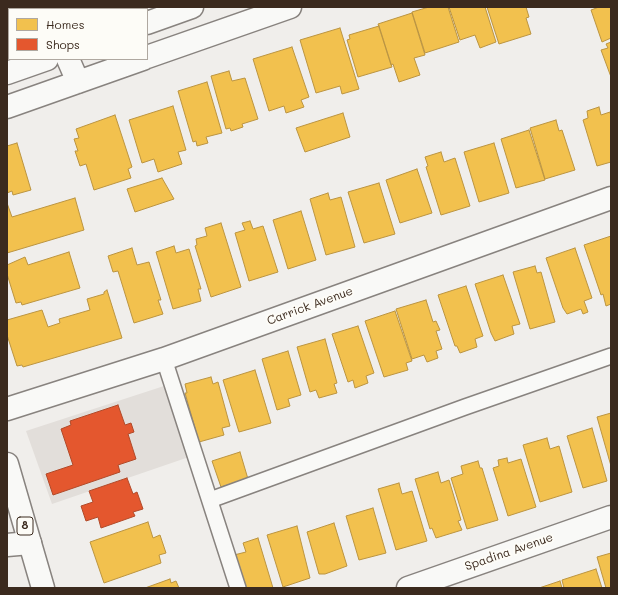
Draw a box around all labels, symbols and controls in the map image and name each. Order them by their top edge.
legend [8,8,148,60]
text: Homes [46,16,85,32]
text: Shops [46,36,80,52]
street label: Carrick Avenue [265,284,355,328]
road number: 8 [17,517,33,535]
street label: Spadina Avenue [463,530,555,574]

